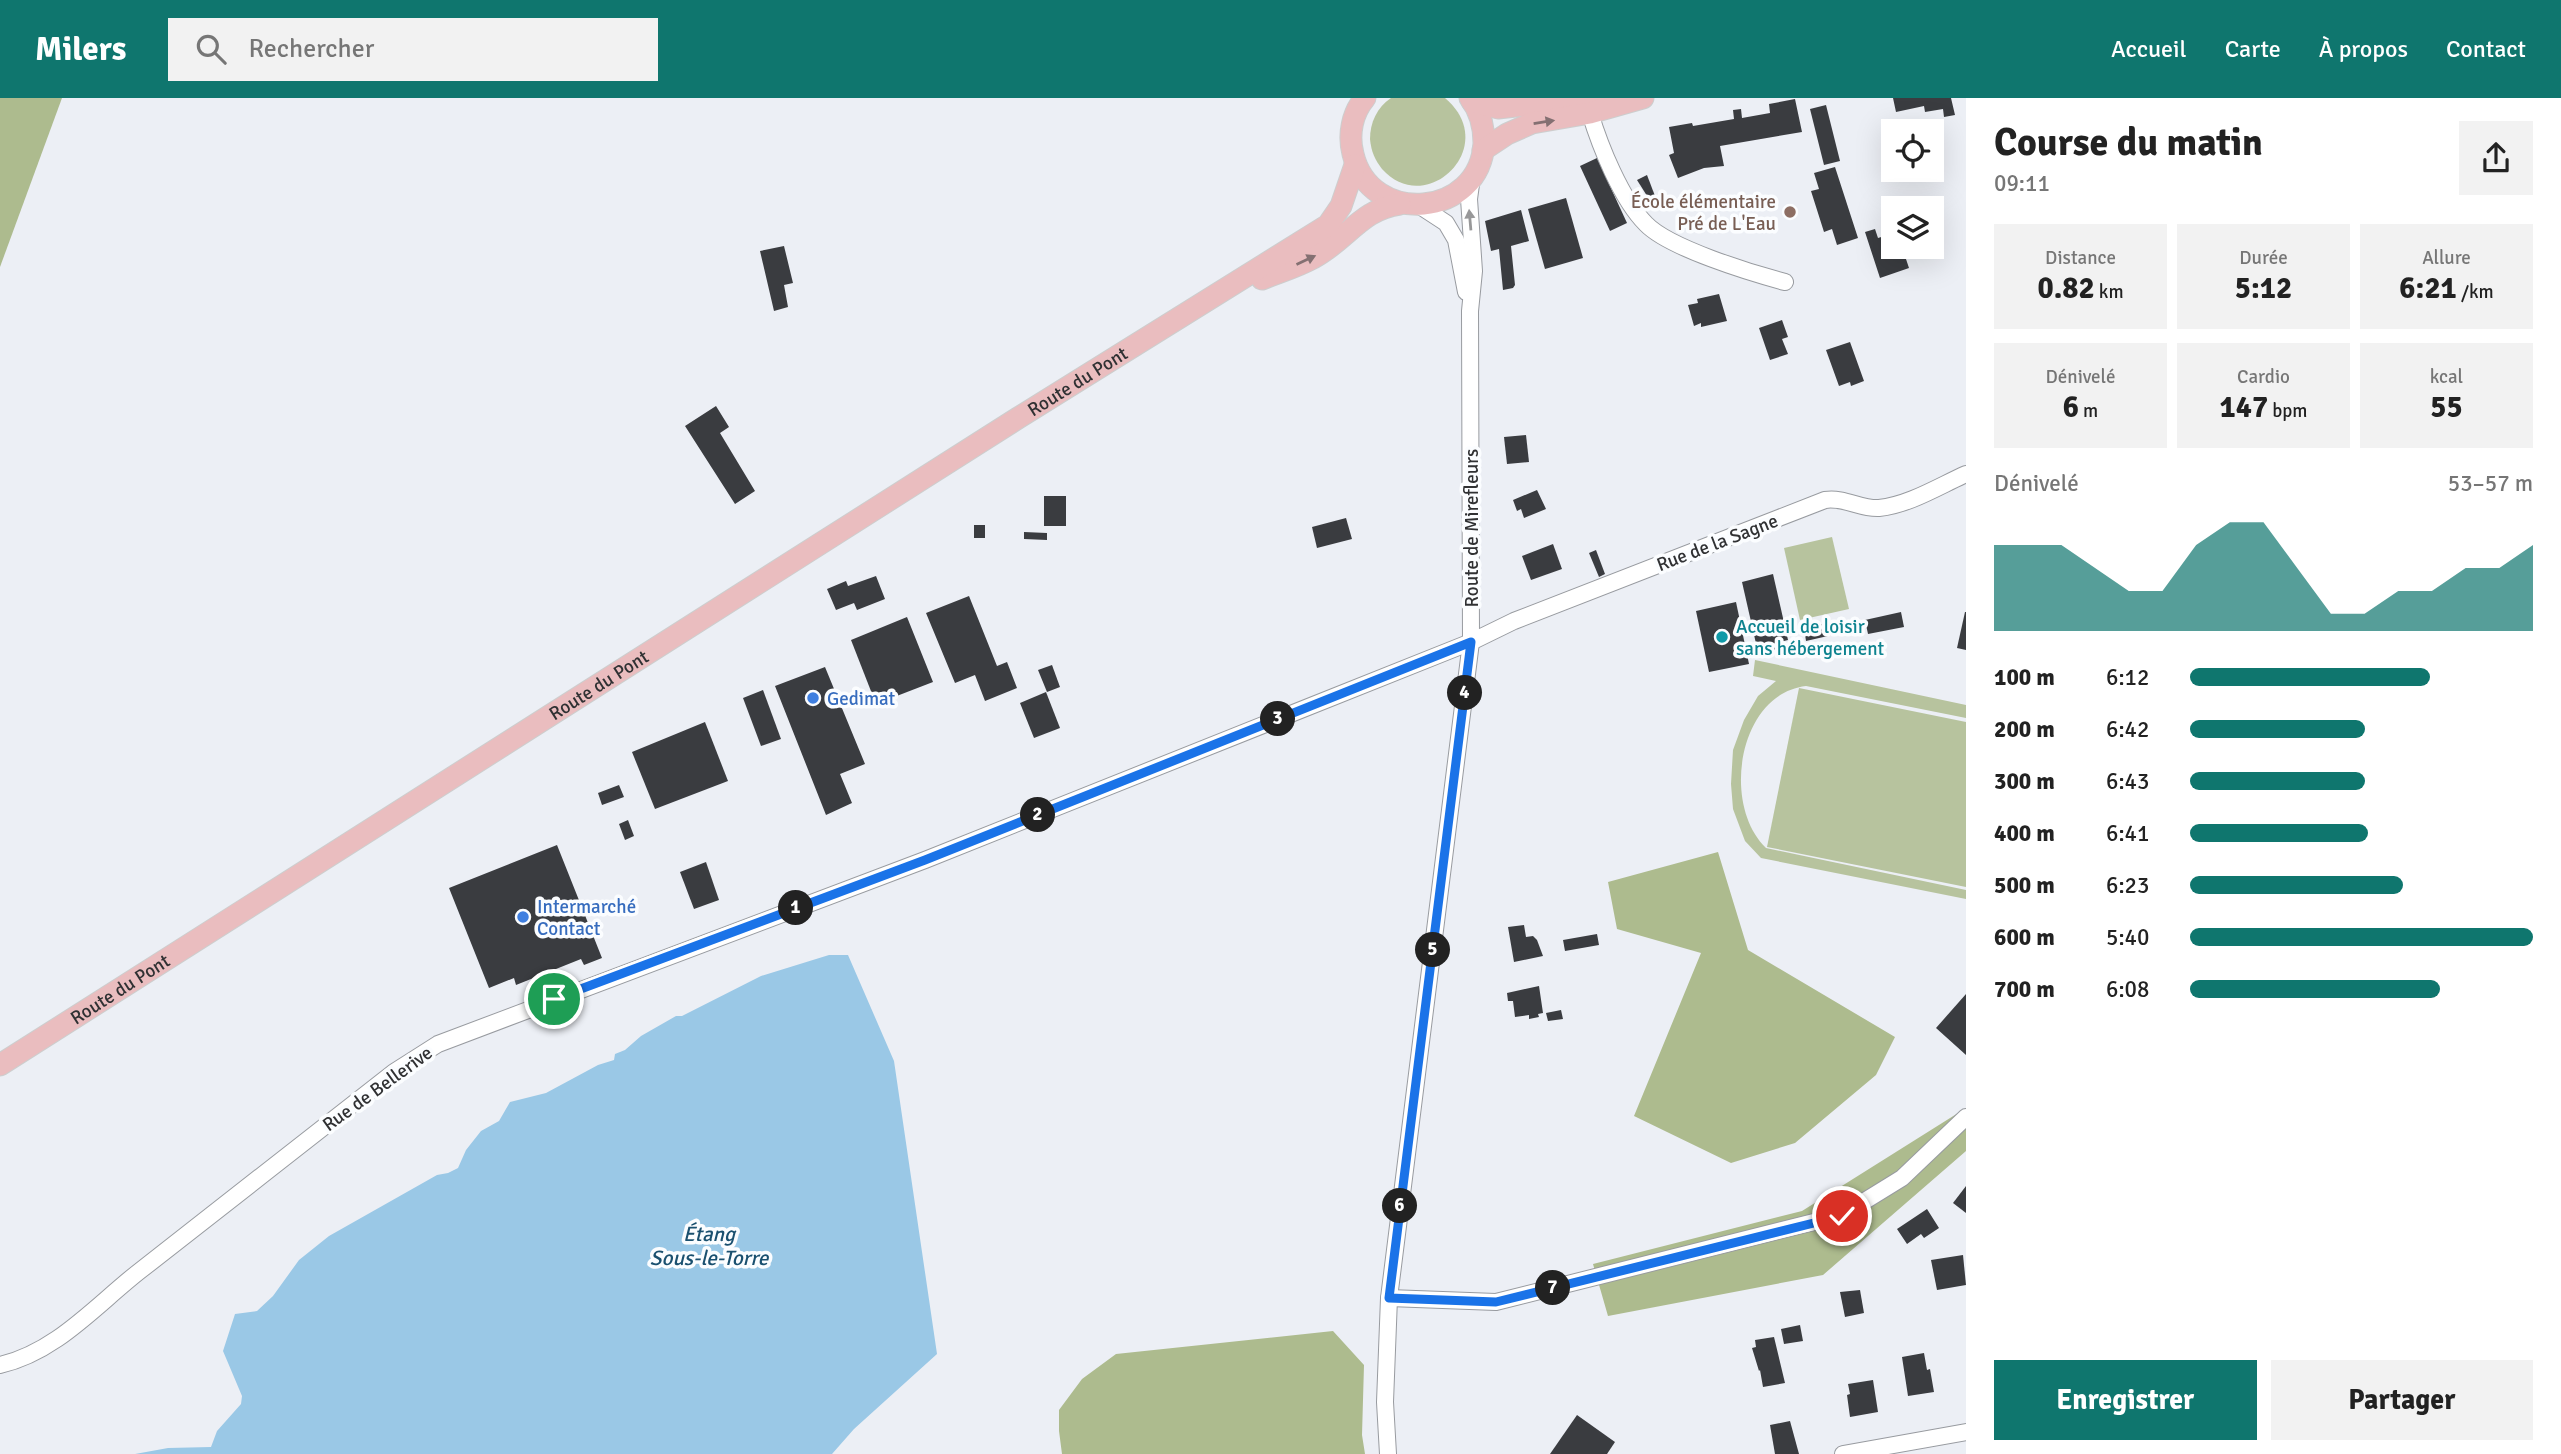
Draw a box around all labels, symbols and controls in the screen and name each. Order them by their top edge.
search box [168,18,658,81]
text: Milers [35,29,126,70]
icon: search [192,30,230,68]
text: Rechercher [248,33,374,65]
text: Accueil [2111,34,2187,64]
text: Carte [2225,34,2281,64]
text: À propos [2319,34,2408,64]
text: Contact [2446,34,2526,64]
one-way arrow [1533,116,1555,127]
map controls [1881,119,1944,259]
button: locate [1881,119,1944,182]
text: Course du matin [1994,119,2263,166]
button: share [2459,121,2533,195]
text: 09:11 [1994,169,2050,198]
place label: École élémentaire Pré de L'Eau [1631,190,1776,236]
button: layers [1881,196,1944,259]
marker: École élémentaire Pré de L'Eau [1782,204,1798,220]
one-way arrow [1464,209,1475,231]
text: Distance [2045,246,2116,270]
text: Durée [2239,246,2288,270]
text: Allure [2422,246,2471,270]
one-way arrow [1296,254,1316,266]
text: 0.82 [2037,270,2095,307]
text: 5:12 [2235,270,2292,307]
text: 6:21 [2399,270,2457,307]
text: km [2095,280,2124,304]
text: /km [2457,280,2494,304]
street label: Route du Pont [1023,342,1133,422]
text: Dénivelé [2046,365,2115,389]
text: Cardio [2237,365,2290,389]
text: kcal [2430,365,2463,389]
text: 6 [2063,389,2079,426]
text: 147 [2219,389,2268,426]
text: 55 [2430,389,2463,426]
text: m [2079,399,2098,423]
text: bpm [2268,399,2308,423]
street label: Route de Mirefleurs [1460,449,1484,607]
text: Dénivelé [1994,469,2079,498]
text: 53–57 m [2448,469,2533,498]
street label: Rue de la Sagne [1653,509,1782,577]
place label: Accueil de loisir sans hébergement [1736,615,1885,661]
marker: Accueil de loisir sans hébergement [1714,629,1730,645]
street label: Route du Pont [545,645,654,726]
text: 100 m [1994,663,2055,692]
text: 6:12 [2106,663,2149,692]
pin: 4 [1448,676,1482,710]
text: 4 [1459,680,1470,704]
place label: Gedimat [827,687,895,711]
marker: Gedimat [805,690,821,706]
pin: 3 [1260,702,1296,736]
text: 3 [1272,706,1283,730]
text: 200 m [1994,715,2055,744]
text: 6:42 [2106,715,2149,744]
text: 300 m [1994,767,2055,796]
text: 6:43 [2106,767,2149,796]
pin: 2 [1020,798,1056,832]
text: 2 [1032,802,1043,826]
text: 400 m [1994,819,2055,848]
text: 6:41 [2106,819,2149,848]
text: 500 m [1994,871,2055,900]
text: 6:23 [2106,871,2149,900]
pin: 1 [778,890,814,926]
place label: Intermarché Contact [537,895,636,941]
text: 1 [790,895,801,919]
marker: Intermarché Contact [515,909,531,925]
text: 600 m [1994,923,2055,952]
text: 5:40 [2106,923,2149,952]
pin: 5 [1416,932,1450,968]
text: 5 [1427,937,1438,961]
street label: Route du Pont [66,949,175,1030]
pin [524,969,584,1029]
text: 700 m [1994,975,2055,1004]
text: 6:08 [2106,975,2149,1004]
icon: arrive [535,980,573,1018]
street label: Rue de Bellerive [318,1041,437,1137]
pin [1812,1186,1872,1246]
pin: 6 [1382,1188,1418,1224]
text: 6 [1394,1193,1405,1217]
icon: check [1823,1197,1861,1235]
water label: Étang Sous-le-Torre [650,1221,770,1271]
pin: 7 [1536,1270,1570,1306]
text: 7 [1547,1275,1558,1299]
button: Enregistrer [1994,1360,2257,1440]
button: Partager [2271,1360,2533,1440]

